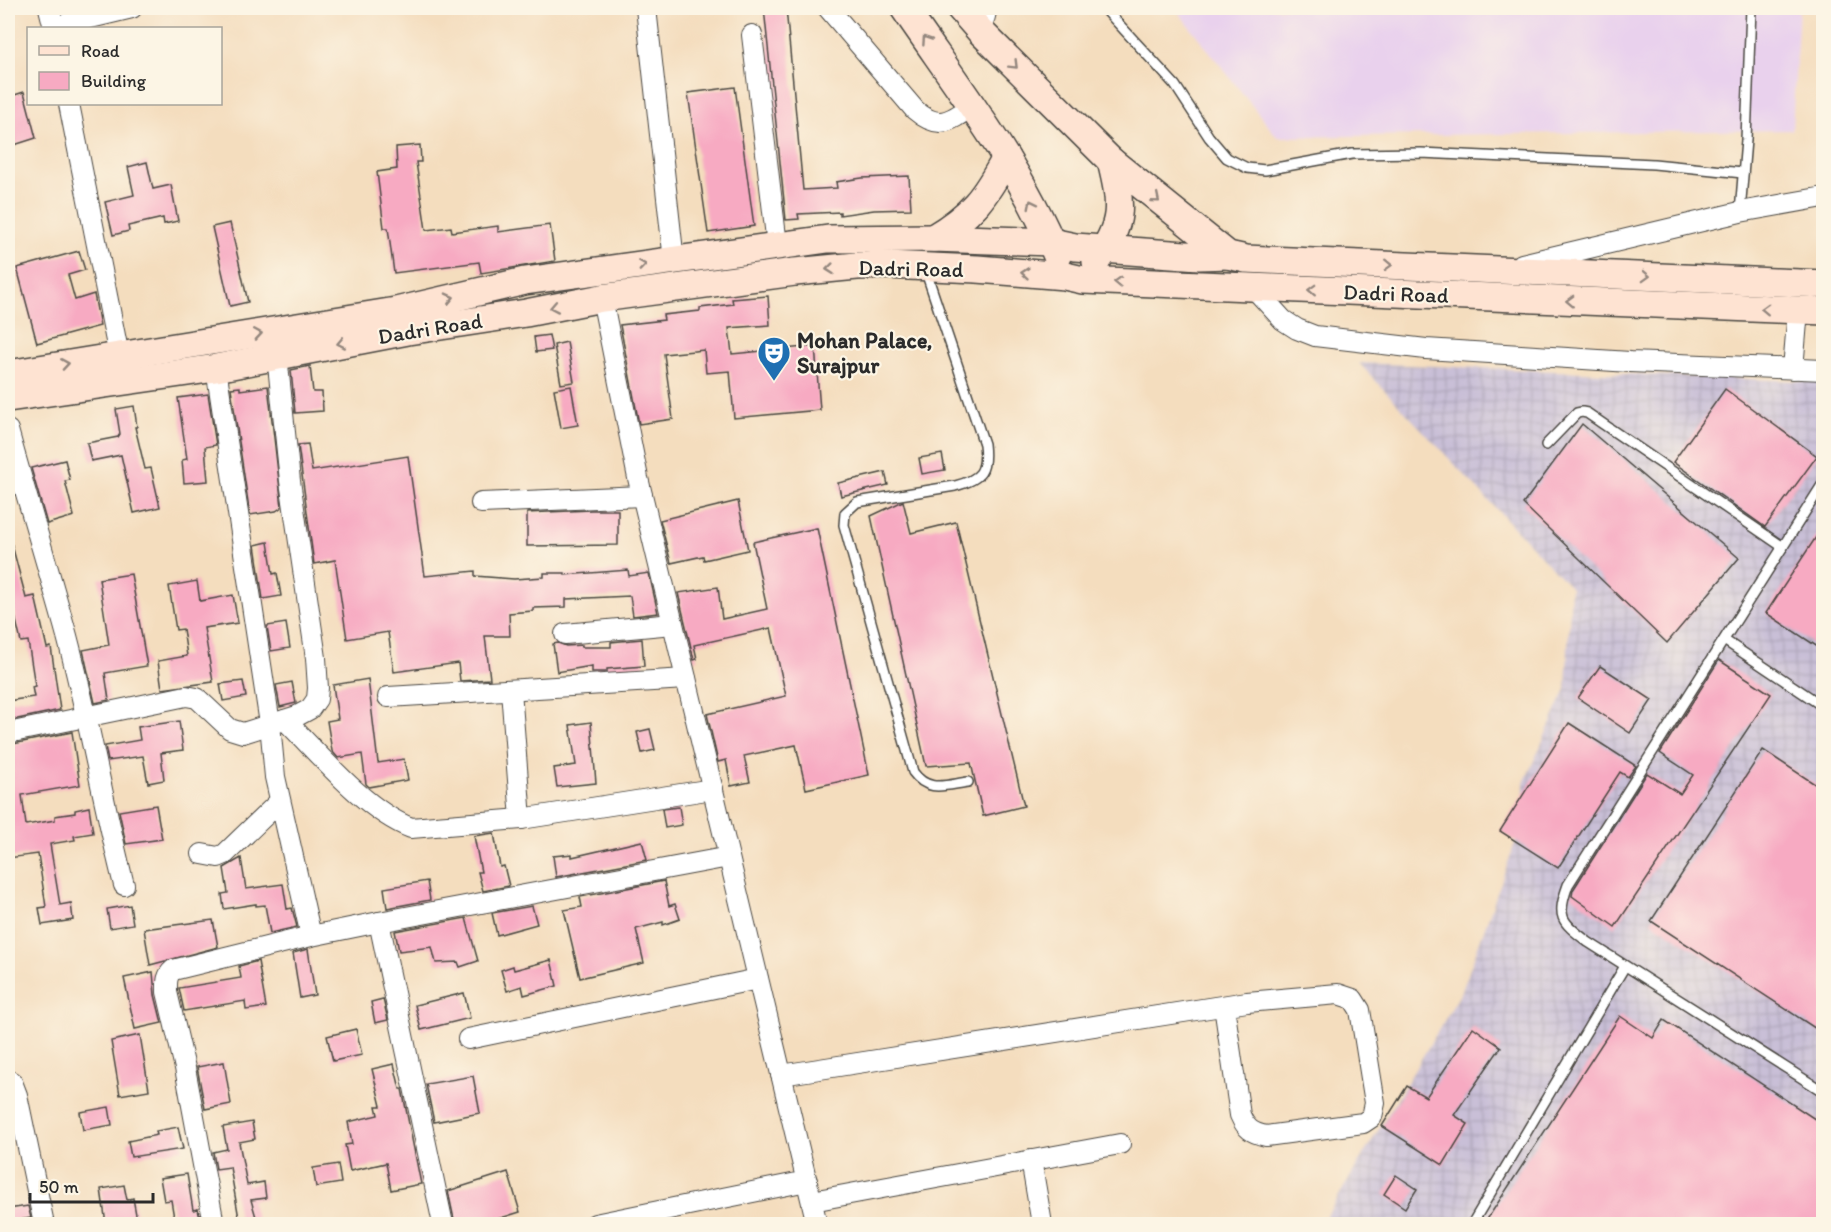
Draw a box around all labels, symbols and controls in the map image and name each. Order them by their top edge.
legend [27,27,222,105]
one-way arrow [922,36,933,47]
text: Road [81,40,120,62]
one-way arrow [1007,58,1018,69]
text: Building [81,70,147,92]
one-way arrow [1149,191,1160,202]
one-way arrow [1028,200,1039,211]
street label: Dadri Road [858,254,964,283]
one-way arrow [1384,259,1393,272]
one-way arrow [637,260,646,272]
one-way arrow [826,262,835,274]
one-way arrow [1020,267,1029,280]
one-way arrow [1642,270,1651,283]
one-way arrow [1113,275,1122,288]
street label: Dadri Road [1343,278,1449,309]
one-way arrow [1308,283,1317,296]
one-way arrow [444,293,454,306]
one-way arrow [1566,294,1575,307]
one-way arrow [549,301,559,313]
one-way arrow [1761,302,1770,315]
street label: Dadri Road [376,307,484,350]
place label: Mohan Palace, Surajpur [797,327,933,379]
one-way arrow [253,328,262,340]
theatre icon: Mohan Palace, Surajpur [756,335,792,382]
one-way arrow [336,336,346,349]
one-way arrow [61,359,70,371]
scale bar [30,1166,153,1204]
text: 50 m [39,1176,79,1198]

